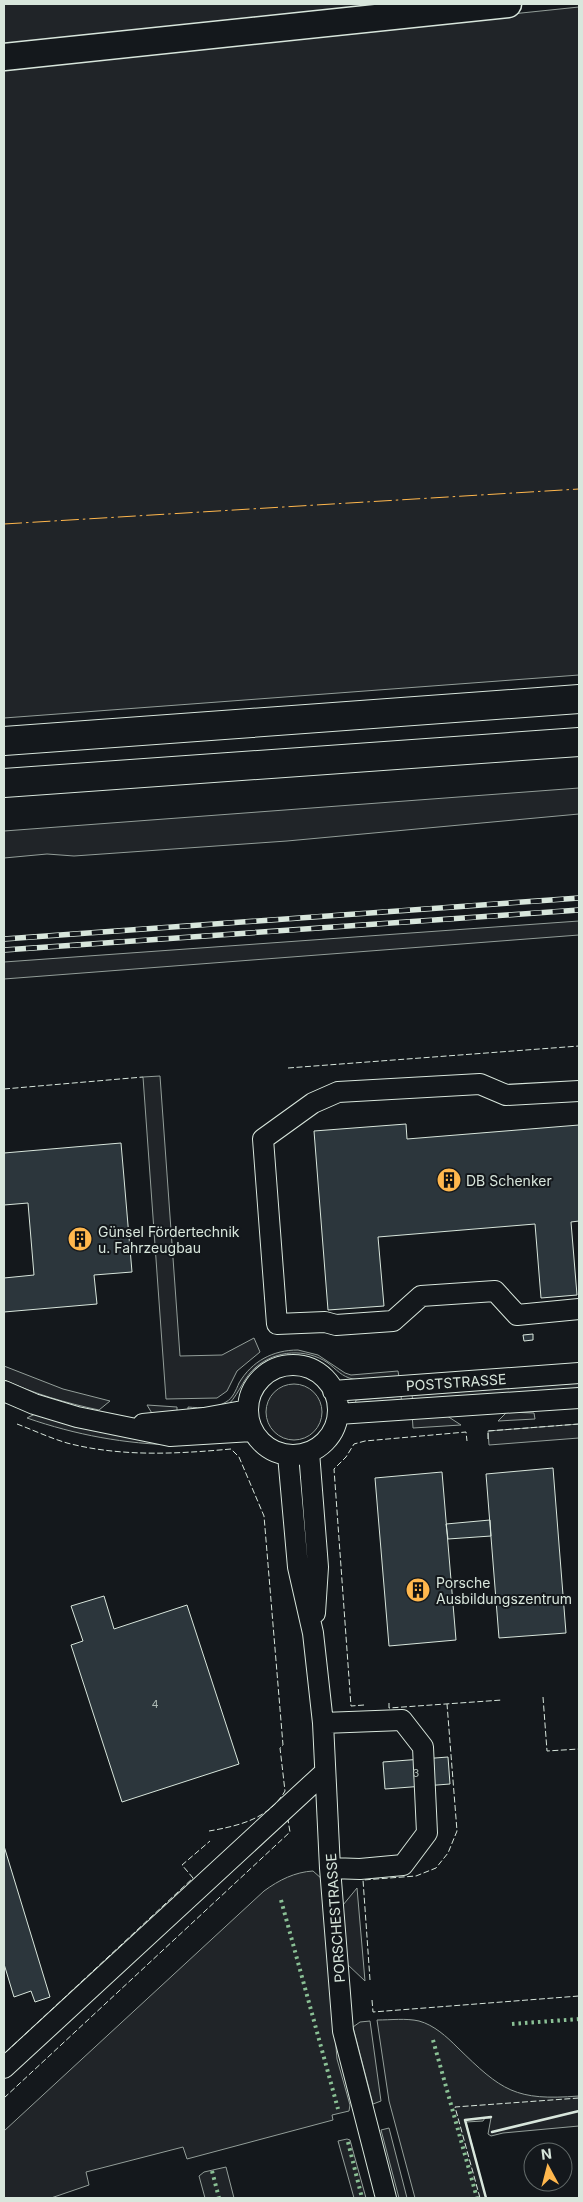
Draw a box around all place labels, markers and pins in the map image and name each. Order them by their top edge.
building icon: DB Schenker [436,1167,462,1193]
place label: DB Schenker [466,1172,552,1189]
place label: Günsel Fördertechnik u. Fahrzeugbau [98,1223,240,1256]
building icon: Günsel Fördertechnik u. Fahrzeugbau [67,1226,93,1252]
place label: Porsche Ausbildungszentrum [436,1574,572,1607]
building icon: Porsche Ausbildungszentrum [405,1577,431,1603]

